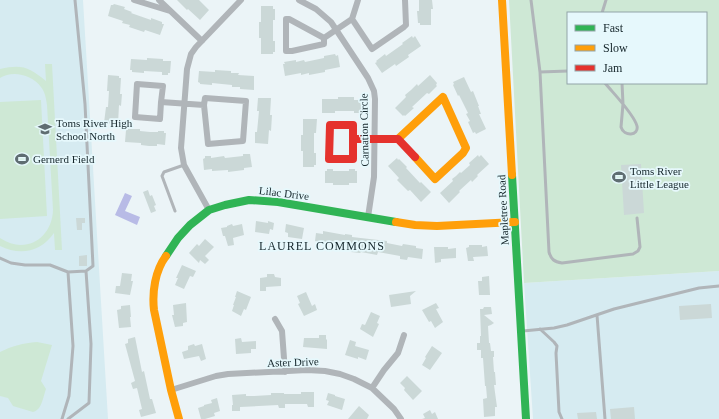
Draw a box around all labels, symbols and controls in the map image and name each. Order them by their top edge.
legend [567,12,707,84]
text: Fast [603,21,624,35]
text: Slow [603,41,628,55]
text: Jam [603,61,623,75]
street label: Carnation Circle [357,93,371,167]
place label: Toms River High School North [56,117,133,142]
school or university icon: Toms River High School North [37,121,53,137]
sports icon: Gernerd Field [14,151,30,167]
place label: Gernerd Field [33,153,95,165]
place label: Toms River Little League [630,165,689,190]
sports icon: Toms River Little League [611,169,627,185]
street label: Mapletree Road [495,174,511,246]
street label: Lilac Drive [258,184,310,202]
district label: LAUREL COMMONS [259,239,385,253]
street label: Aster Drive [267,355,319,369]

